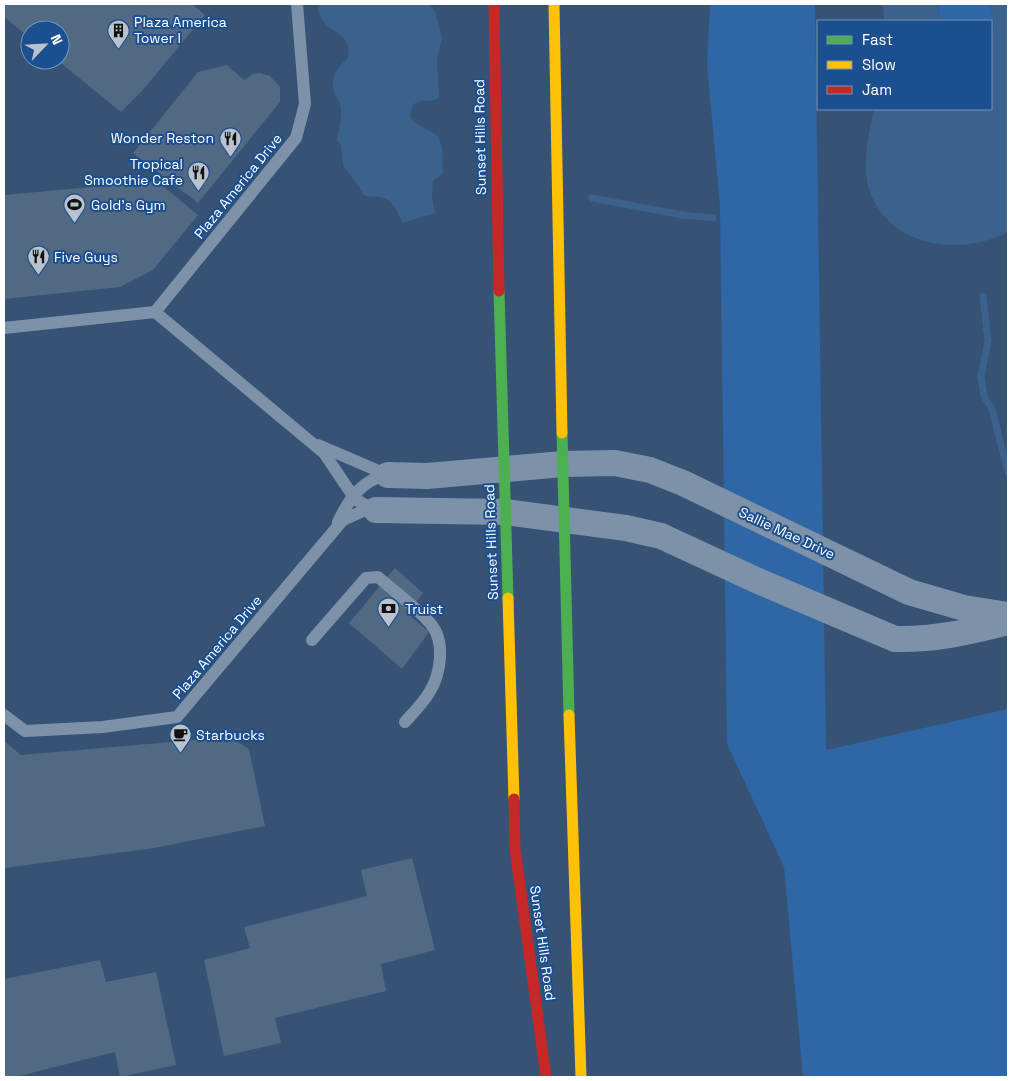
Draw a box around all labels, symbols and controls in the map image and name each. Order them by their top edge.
place label: Plaza America Tower I [134,13,227,47]
building icon: Plaza America Tower I [106,18,130,49]
north arrow [20,20,70,70]
legend [817,20,992,110]
text: Fast [862,30,893,49]
text: N [47,31,67,48]
text: Slow [862,55,896,74]
street label: Sunset Hills Road [470,79,490,195]
text: Jam [862,80,892,99]
restaurant icon: Wonder Reston [218,126,242,157]
place label: Wonder Reston [111,129,214,147]
street label: Plaza America Drive [190,130,286,242]
place label: Tropical Smoothie Cafe [84,155,183,189]
restaurant icon: Tropical Smoothie Cafe [187,160,211,191]
sports icon: Gold's Gym [63,193,87,224]
place label: Gold's Gym [91,196,166,214]
restaurant icon: Five Guys [26,245,50,276]
place label: Five Guys [54,248,118,266]
street label: Sunset Hills Road [480,484,502,600]
street label: Sallie Mae Drive [736,503,838,563]
street label: Plaza America Drive [168,591,266,703]
bank icon: Truist [377,597,401,628]
place label: Truist [405,600,443,618]
cafe icon: Starbucks [168,723,192,754]
place label: Starbucks [196,726,265,744]
street label: Sunset Hills Road [526,884,560,1002]

